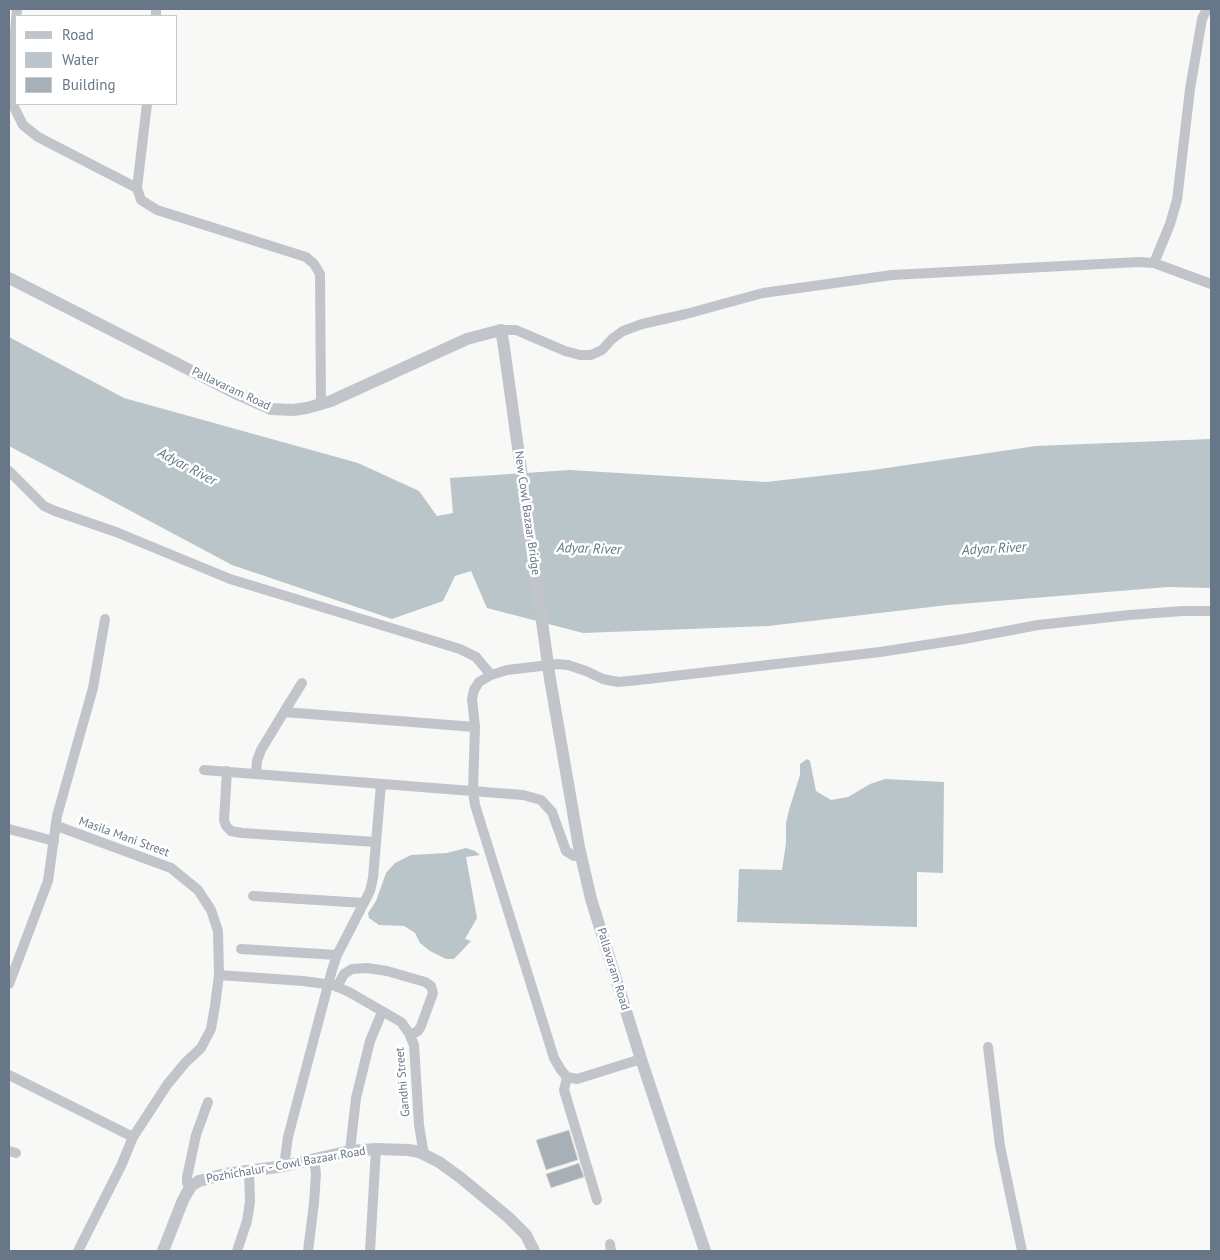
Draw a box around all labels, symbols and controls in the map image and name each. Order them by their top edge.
legend [15,15,178,105]
text: Road [62,25,94,44]
text: Water [62,50,99,69]
text: Building [62,75,116,94]
street label: Pallavaram Road [189,364,273,414]
water label: Adyar River [155,444,219,490]
street label: New Cowl Bazaar Bridge [511,450,543,576]
water label: Adyar River [557,539,621,559]
water label: Adyar River [961,539,1027,559]
street label: Masila Mani Street [77,814,171,860]
street label: Pallavaram Road [594,926,632,1012]
street label: Gandhi Street [393,1047,413,1117]
street label: Pozhichalur - Cowl Bazaar Road [205,1144,367,1186]

